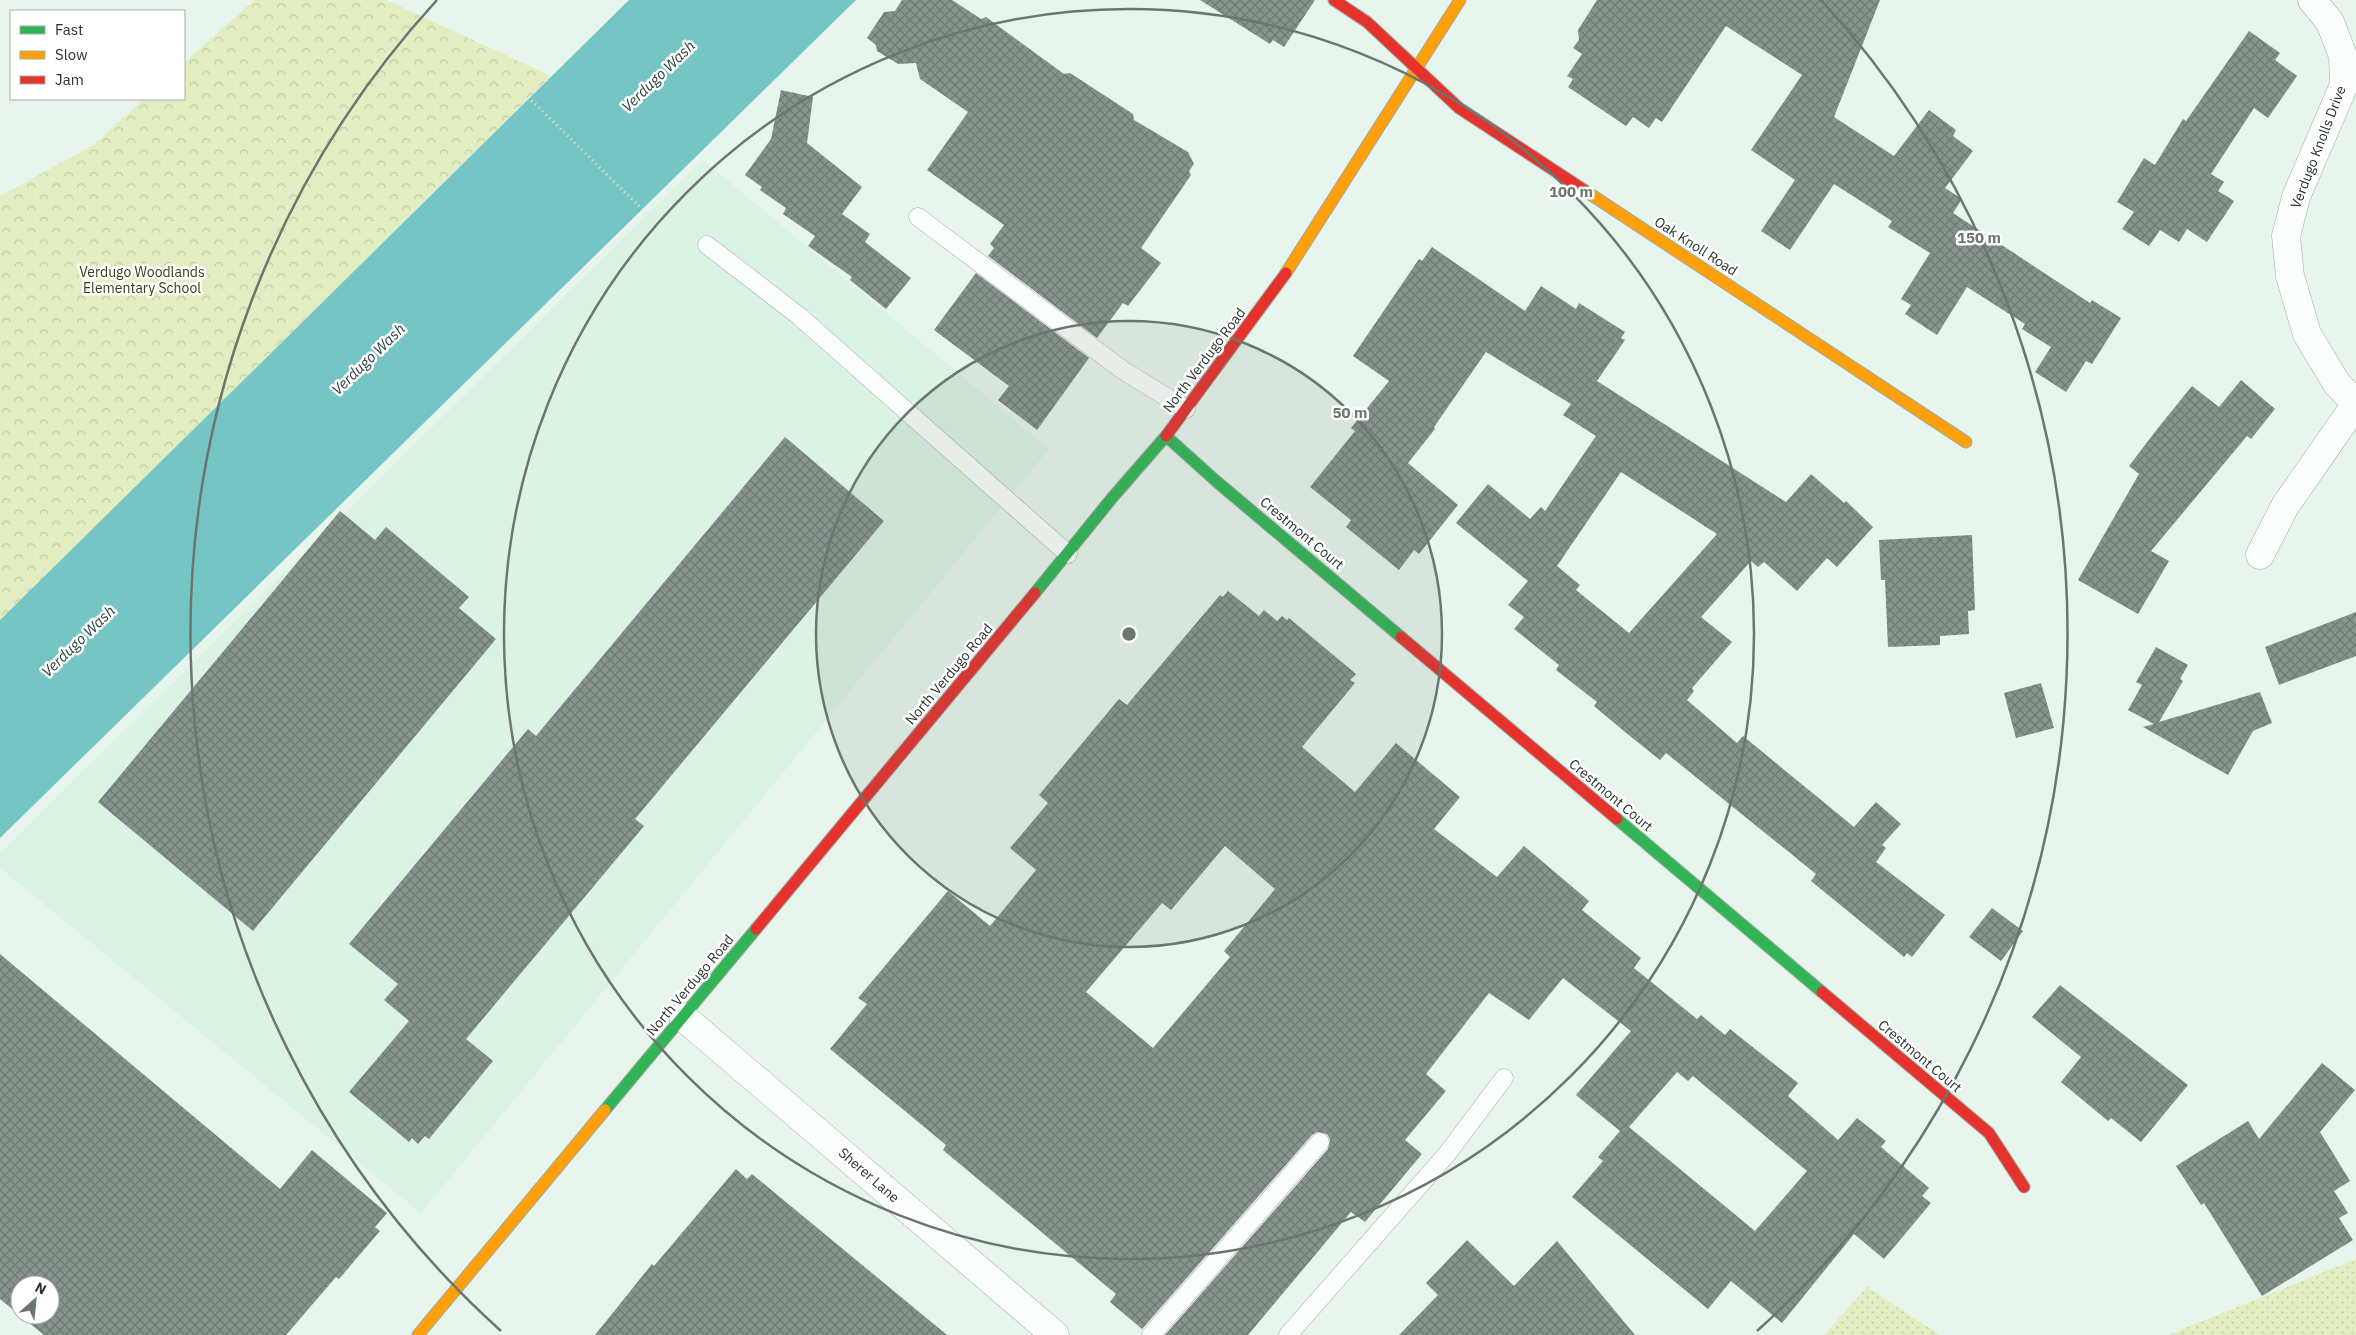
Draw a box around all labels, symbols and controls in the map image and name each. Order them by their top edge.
legend [10,10,185,100]
text: Fast [55,20,83,39]
water label: Verdugo Wash [617,36,699,116]
text: Slow [55,45,88,64]
text: Jam [55,70,84,89]
street label: Verdugo Knolls Drive [2286,83,2350,211]
text: 100 m [1549,182,1593,201]
street label: Oak Knoll Road [1651,212,1741,280]
text: 150 m [1957,228,2001,247]
park label: Verdugo Woodlands Elementary School [79,263,205,297]
street label: North Verdugo Road [1159,304,1249,416]
water label: Verdugo Wash [327,319,409,399]
text: 50 m [1333,403,1367,422]
street label: Crestmont Court [1256,493,1348,573]
water label: Verdugo Wash [37,601,119,681]
street label: North Verdugo Road [901,620,997,728]
centre of rings [1120,625,1138,643]
street label: Crestmont Court [1565,755,1657,835]
street label: North Verdugo Road [642,931,738,1039]
street label: Crestmont Court [1874,1016,1966,1096]
street label: Sherer Lane [835,1144,903,1207]
north arrow [10,1275,60,1325]
text: N [32,1278,50,1299]

